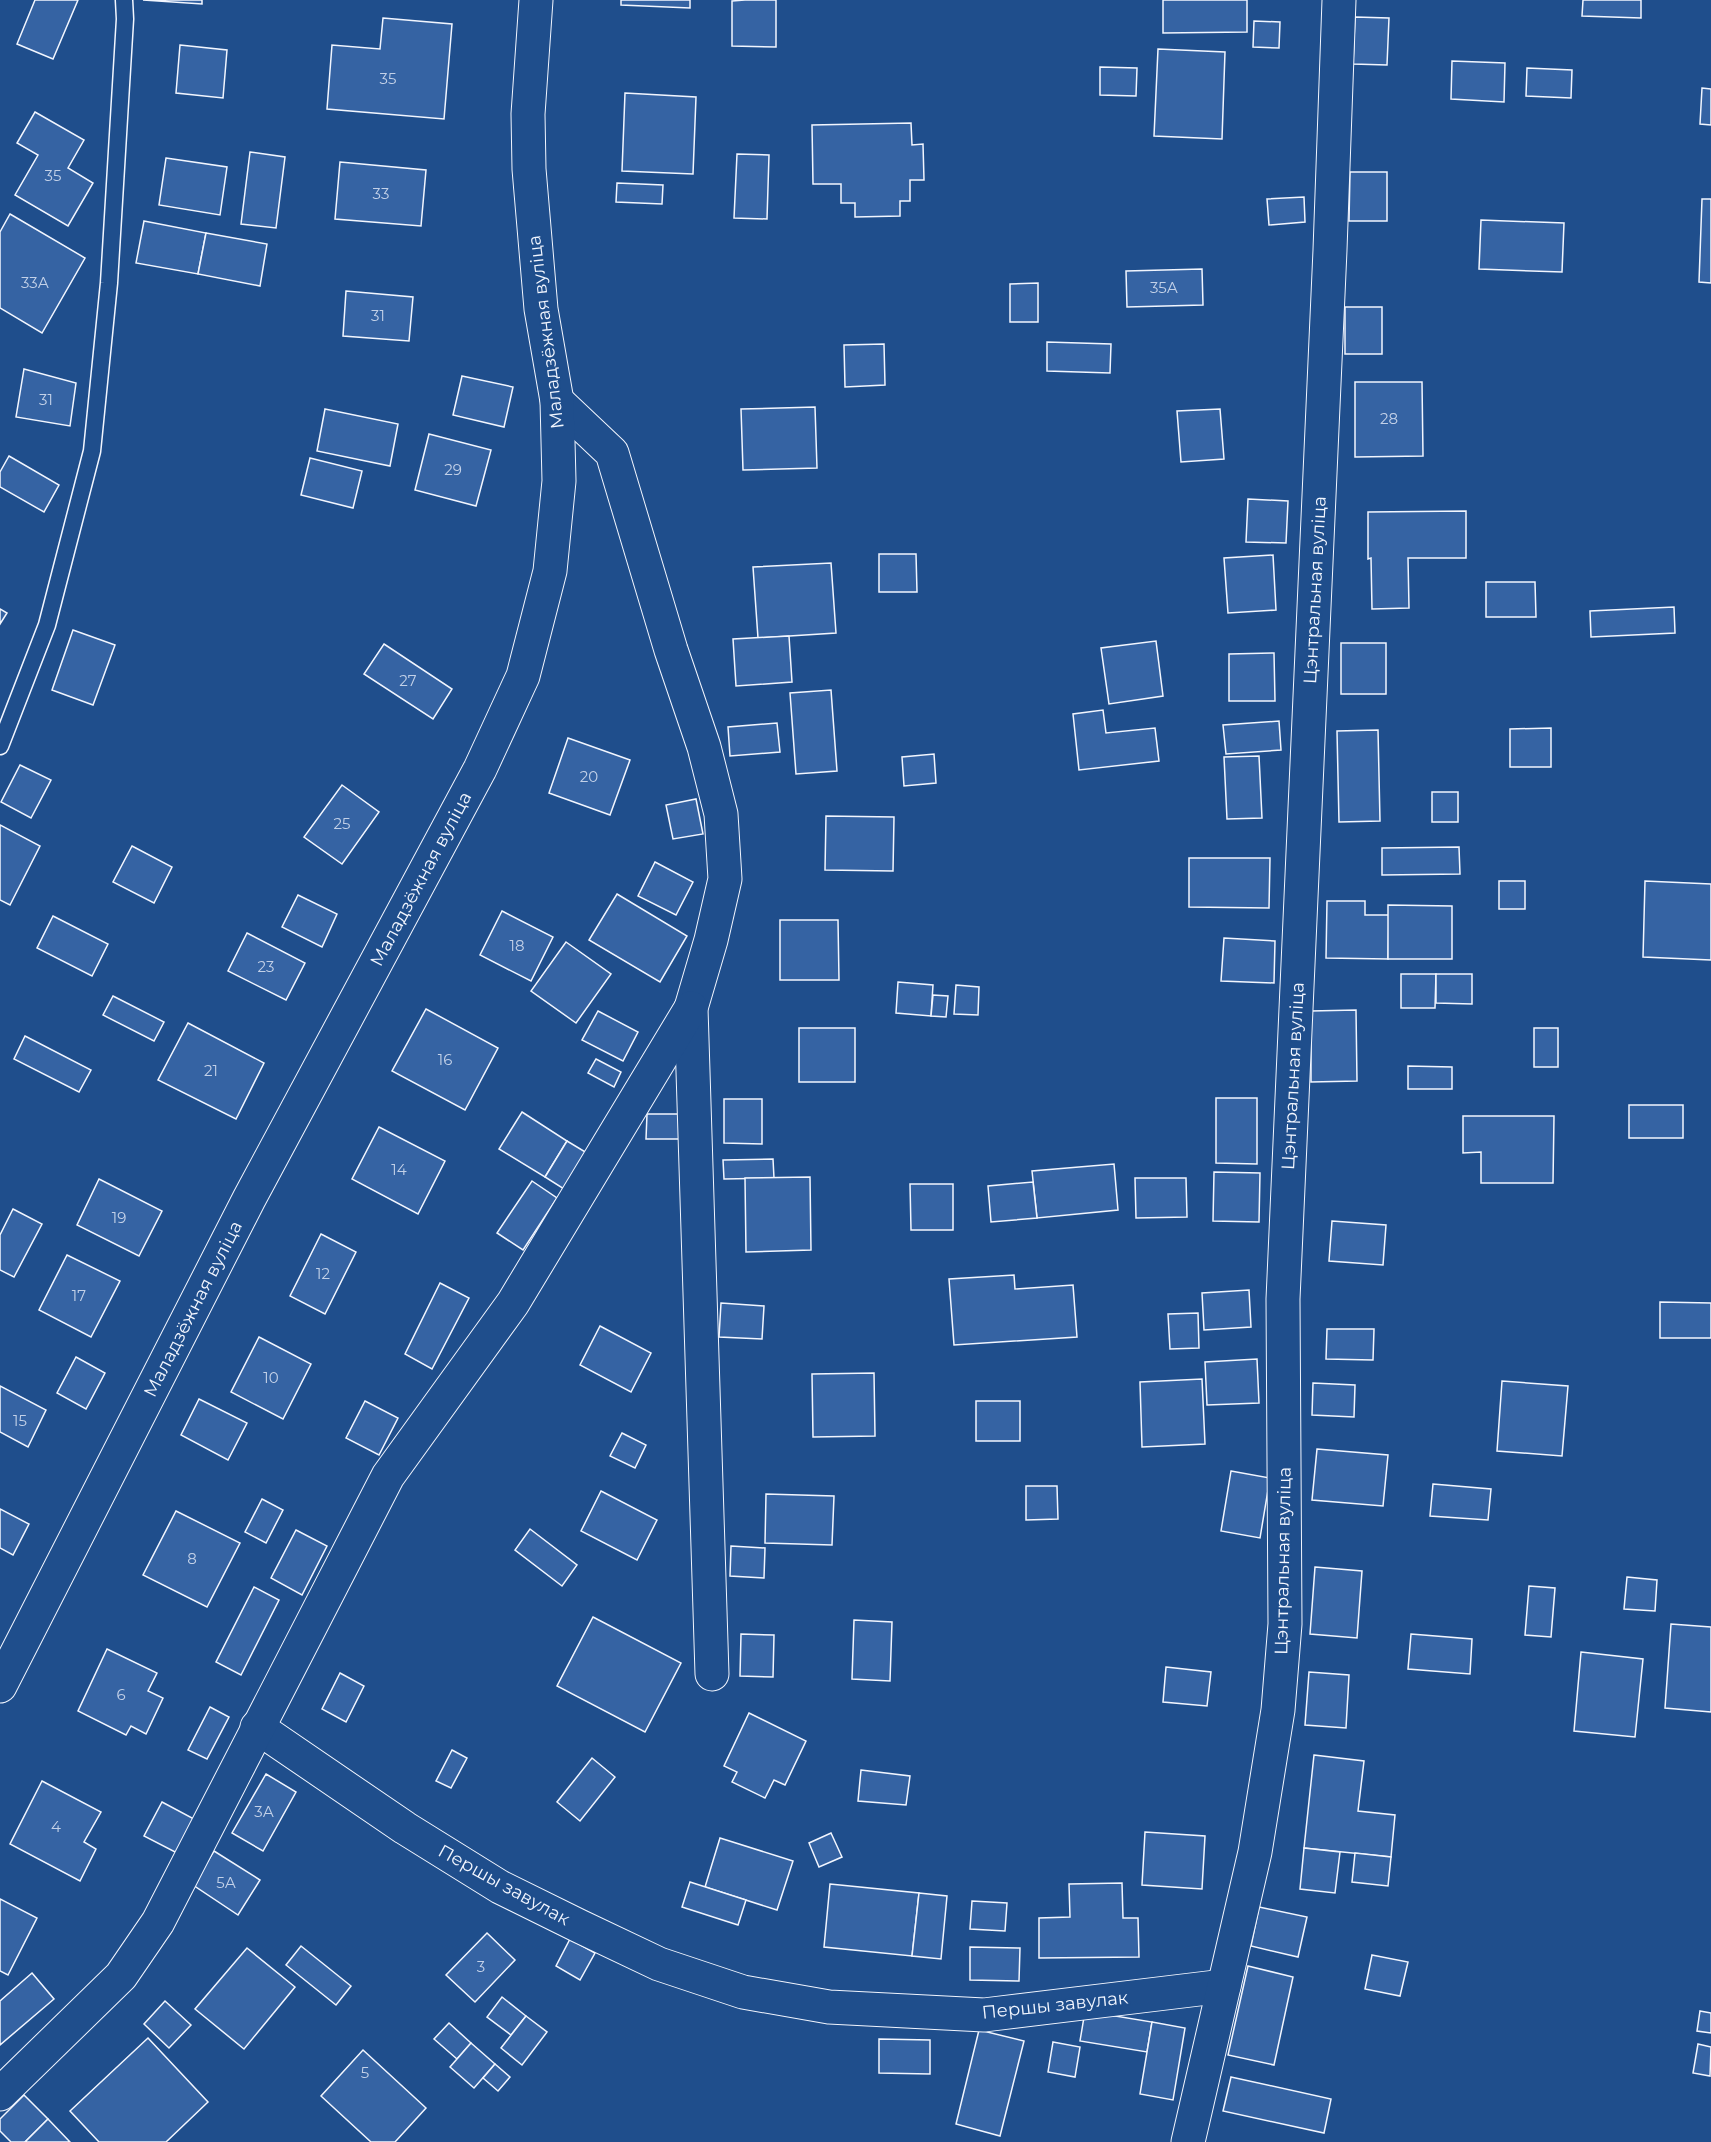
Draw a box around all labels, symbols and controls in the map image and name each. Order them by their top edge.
house number: 35 [380,69,396,88]
house number: 35 [45,166,61,185]
house number: 33 [373,184,389,203]
street label: Маладзёжная вуліца [523,234,569,430]
house number: 33А [21,273,49,292]
house number: 35А [1150,278,1178,297]
house number: 31 [371,306,385,325]
house number: 31 [39,390,53,409]
house number: 28 [1380,409,1398,428]
house number: 29 [444,460,462,479]
street label: Цэнтральная вуліца [1299,496,1331,684]
house number: 27 [399,671,417,690]
house number: 20 [580,767,598,786]
street label: Маладзёжная вуліца [366,788,476,970]
house number: 25 [333,814,351,833]
house number: 18 [510,936,525,955]
house number: 23 [258,957,274,976]
street label: Цэнтральная вуліца [1277,982,1309,1170]
house number: 16 [438,1050,452,1069]
house number: 21 [204,1061,218,1080]
house number: 14 [391,1160,407,1179]
house number: 19 [112,1208,126,1227]
street label: Маладзёжная вуліца [139,1217,247,1401]
house number: 12 [316,1264,330,1283]
house number: 17 [72,1286,86,1305]
house number: 10 [263,1368,279,1387]
house number: 15 [13,1411,27,1430]
street label: Цэнтральная вуліца [1270,1467,1296,1655]
house number: 8 [187,1549,197,1568]
house number: 6 [116,1685,126,1704]
house number: 3А [254,1802,274,1821]
house number: 4 [51,1817,61,1836]
street label: Першы завулак [434,1840,574,1930]
house number: 5А [216,1873,236,1892]
house number: 3 [477,1957,485,1976]
street label: Першы завулак [981,1986,1130,2024]
house number: 5 [361,2063,369,2082]

